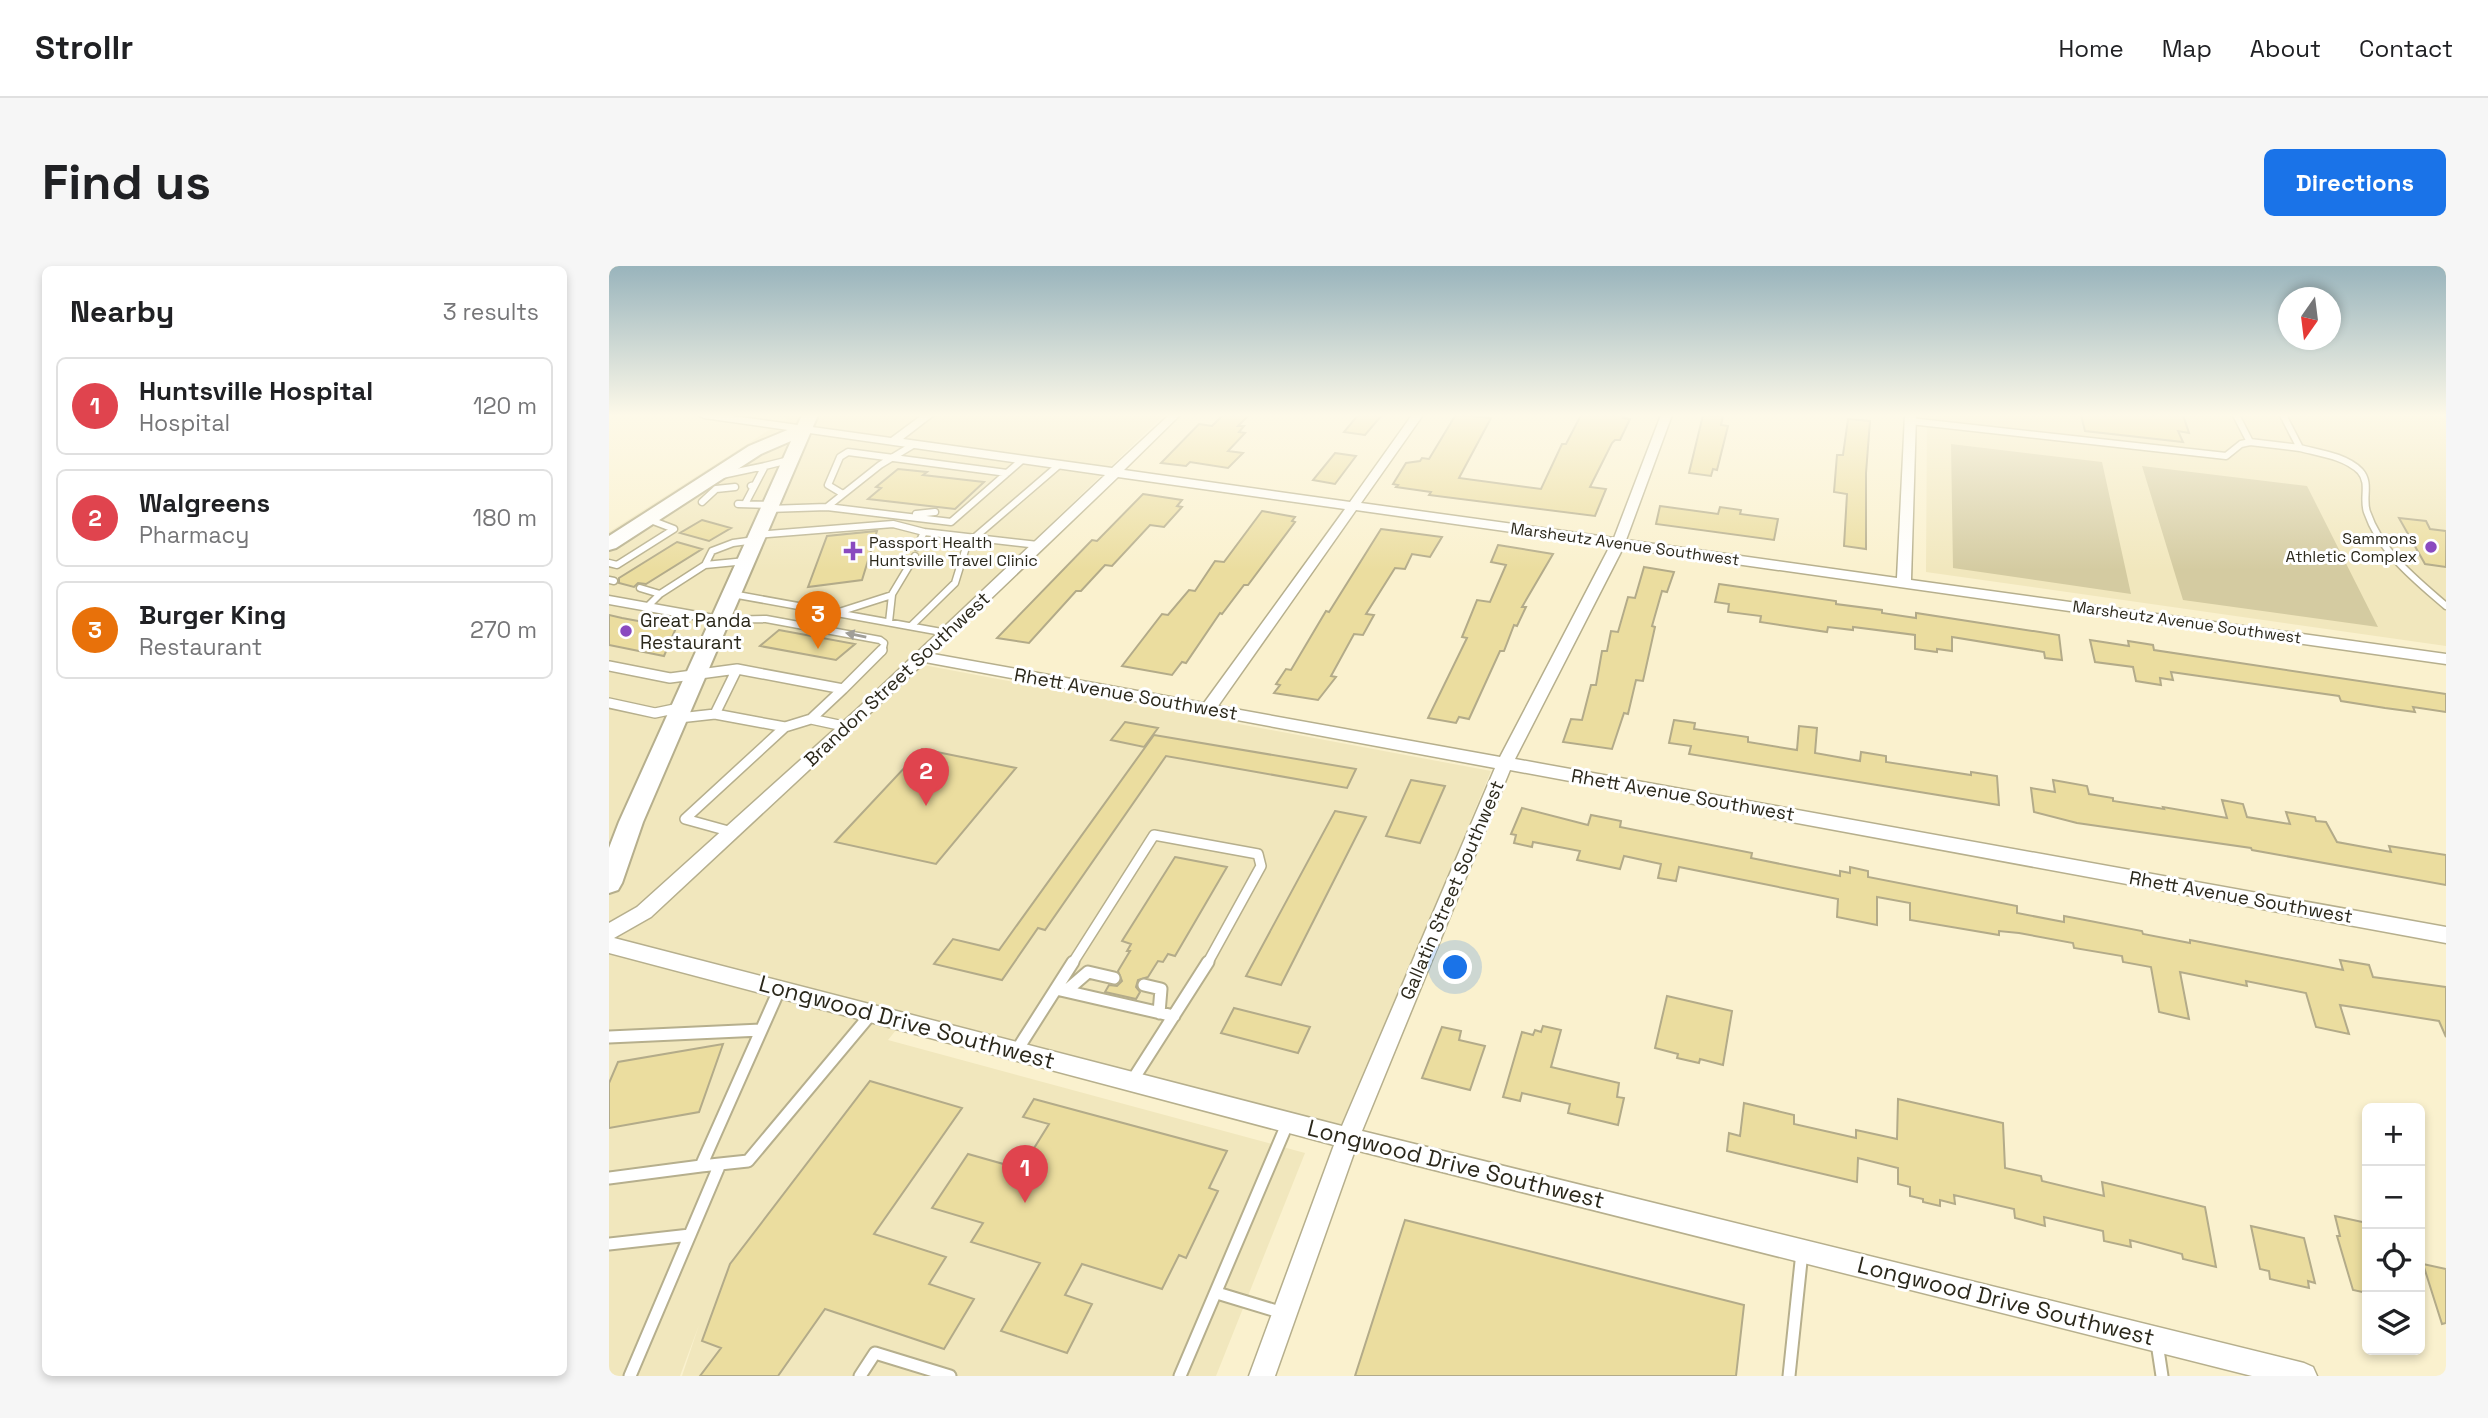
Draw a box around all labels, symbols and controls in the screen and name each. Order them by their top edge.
text: Strollr [35,27,133,69]
text: Home [2058,33,2124,64]
text: Map [2162,33,2212,64]
text: About [2250,33,2321,64]
text: Contact [2359,33,2453,64]
button: Directions [2264,149,2446,216]
text: Find us [42,151,211,213]
north arrow [2278,287,2341,350]
text: Nearby [70,292,174,331]
text: 3 results [443,297,539,327]
text: Huntsville Hospital [139,374,373,408]
text: 1 [90,391,100,421]
text: 120 m [473,391,537,421]
text: Hospital [139,408,230,438]
text: Walgreens [139,486,270,520]
text: 2 [88,503,102,533]
text: 180 m [473,503,537,533]
street label: Marsheutz Avenue Southwest [1509,518,1741,570]
text: Pharmacy [139,520,249,550]
place label: Sammons Athletic Complex [2285,528,2417,567]
place label: Passport Health Huntsville Travel Clinic [869,532,1038,571]
marker: Sammons Athletic Complex [2423,539,2439,555]
marker: Passport Health Huntsville Travel Clinic [843,541,863,561]
street label: Brandon Street Southwest [799,586,995,772]
pin: 3 [795,591,841,649]
street label: Marsheutz Avenue Southwest [2071,596,2303,648]
text: Burger King [139,598,286,632]
place label: Great Panda Restaurant [640,608,752,655]
text: 3 [88,615,102,645]
text: 270 m [470,615,537,645]
marker: Great Panda Restaurant [618,623,634,639]
one-way arrow [845,630,867,641]
text: Restaurant [139,632,262,662]
street label: Rhett Avenue Southwest [1012,662,1240,726]
pin: 2 [903,748,949,806]
street label: Rhett Avenue Southwest [1569,763,1797,827]
street label: Gallatin Street Southwest [1394,776,1510,1004]
street label: Rhett Avenue Southwest [2127,865,2355,929]
your location [1438,950,1472,984]
street label: Longwood Drive Southwest [756,968,1058,1076]
map controls [2362,1103,2425,1355]
button: + [2362,1103,2425,1166]
street label: Longwood Drive Southwest [1304,1113,1608,1215]
pin: 1 [1002,1145,1048,1203]
button: − [2362,1166,2425,1229]
button: locate [2362,1229,2425,1292]
street label: Longwood Drive Southwest [1854,1250,2158,1352]
button: layers [2362,1292,2425,1355]

